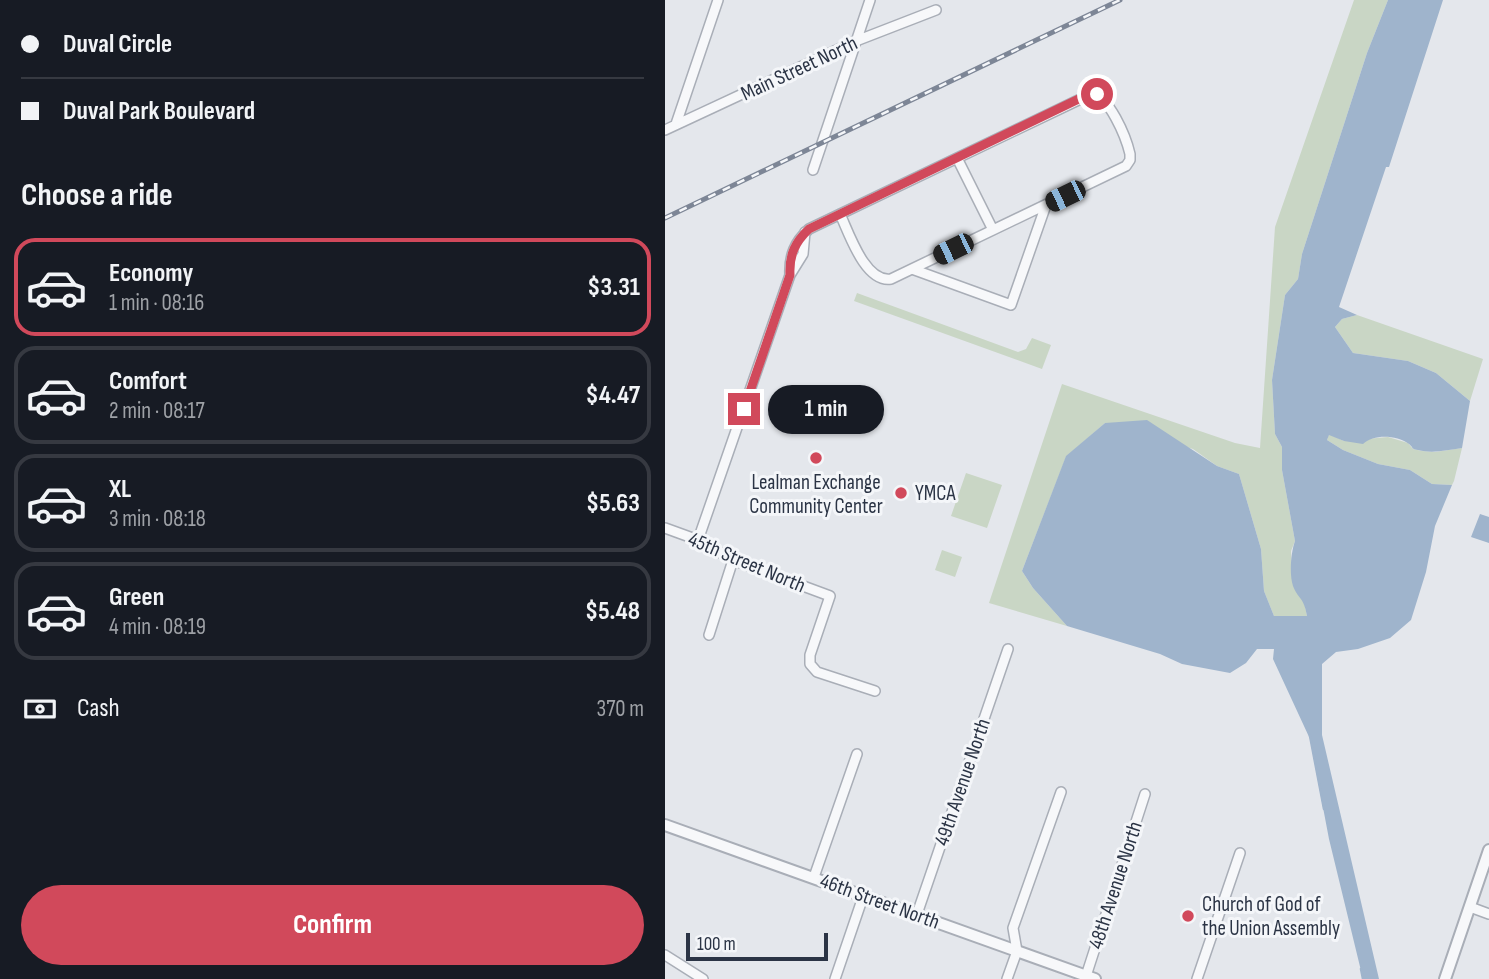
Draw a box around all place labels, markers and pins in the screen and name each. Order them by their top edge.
marker: Lealman Exchange Community Center [808,450,824,466]
place label: Lealman Exchange Community Center [749,470,883,519]
place label: YMCA [915,481,956,506]
marker: YMCA [893,485,909,501]
place label: Church of God of the Union Assembly [1202,892,1340,941]
marker: Church of God of the Union Assembly [1180,908,1196,924]

